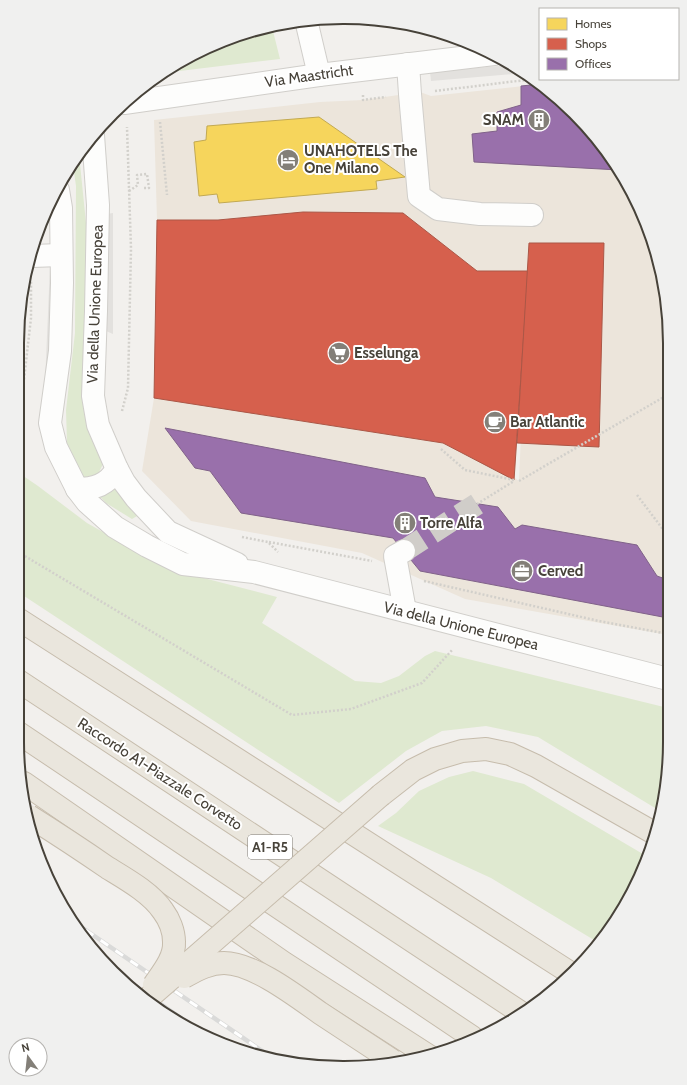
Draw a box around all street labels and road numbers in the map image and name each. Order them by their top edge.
street label: Via Maastricht [264,61,354,91]
street label: Via della Unione Europea [83,223,107,384]
street label: Via della Unione Europea [382,598,541,654]
street label: Raccordo A1-Piazzale Corvetto [74,714,246,834]
road number: A1-R5 [248,835,292,859]

